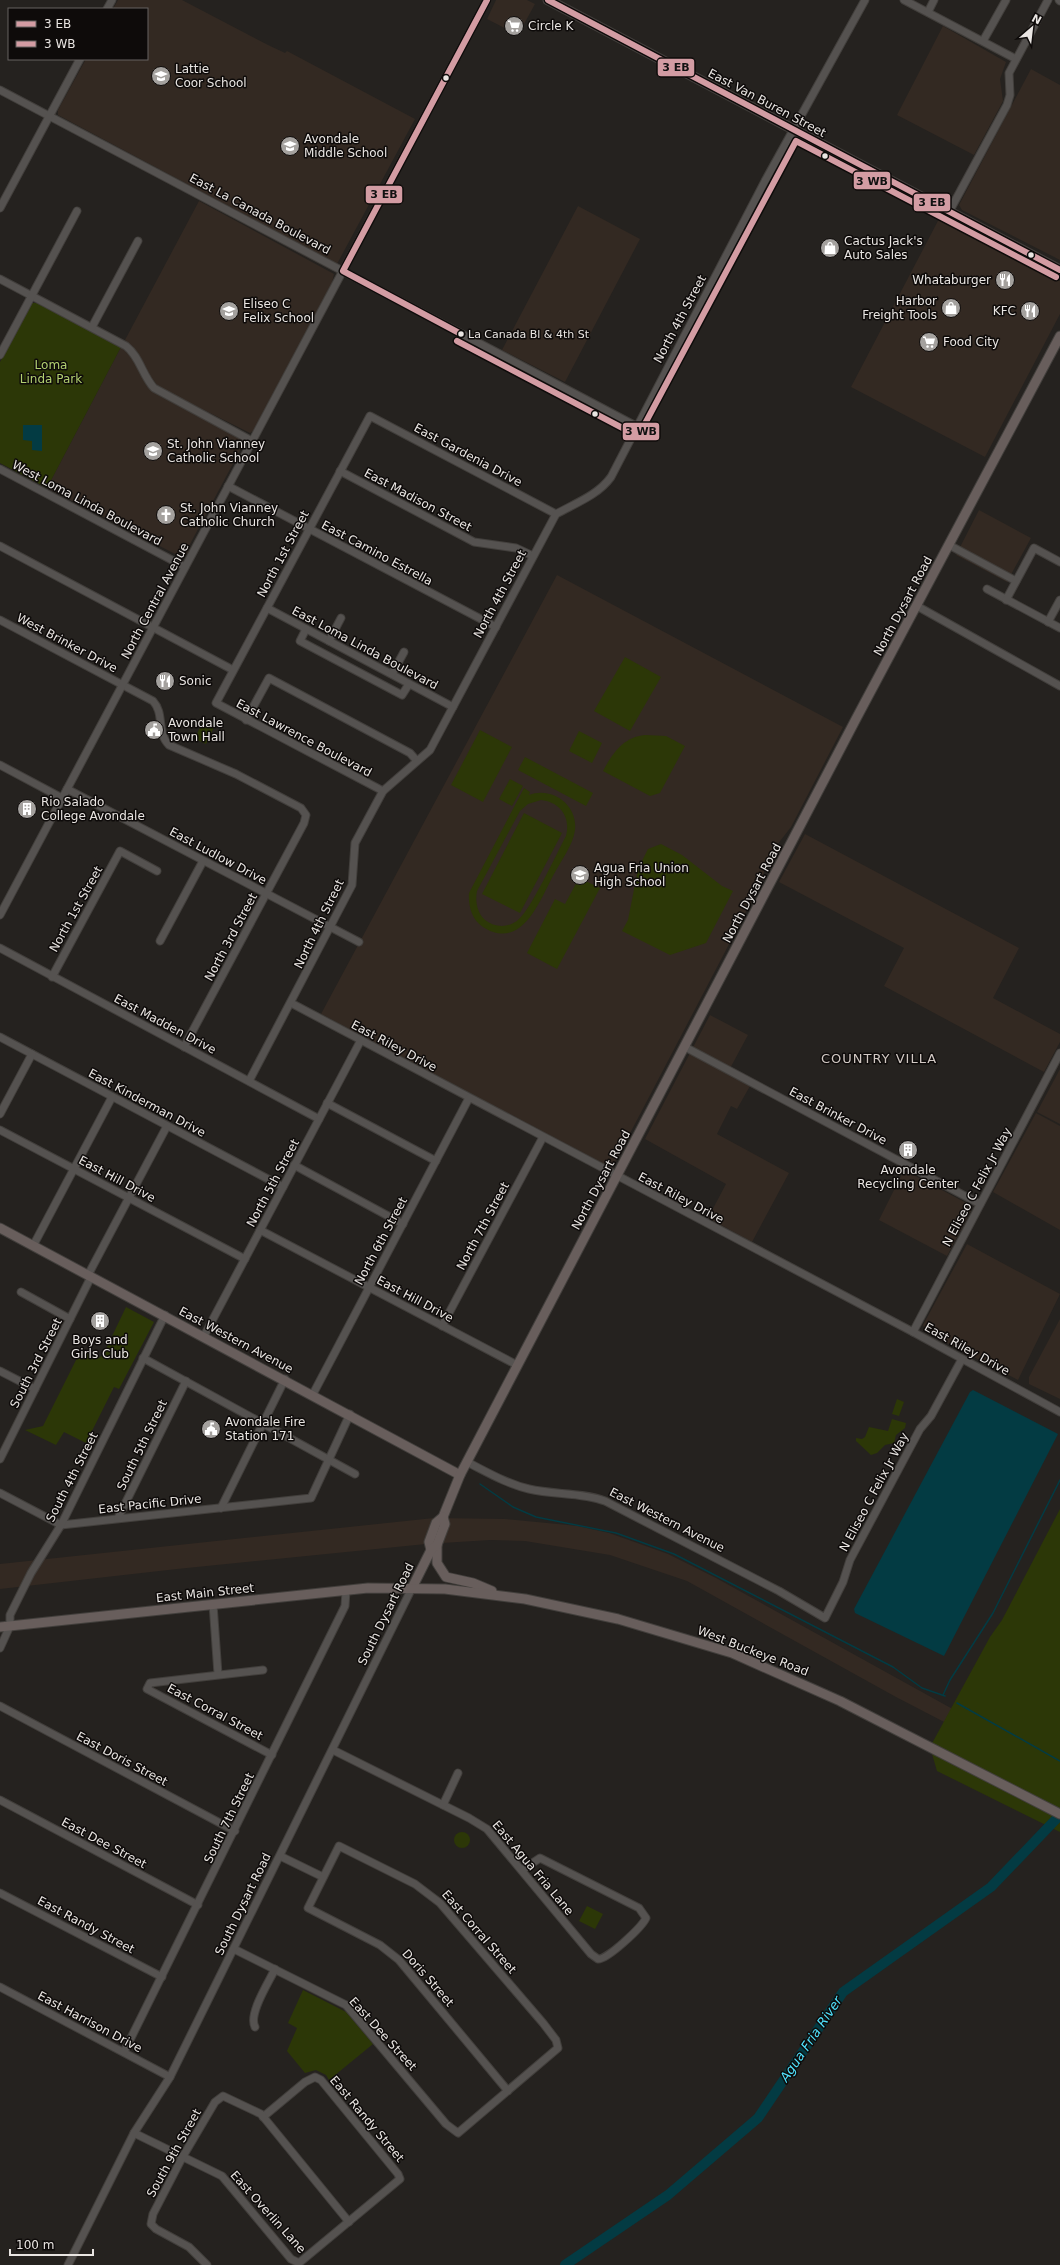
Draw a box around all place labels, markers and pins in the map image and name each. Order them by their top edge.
supermarket icon: Circle K [503,15,525,37]
place label: Circle K [528,19,575,33]
place label: Lattie Coor School [175,62,247,90]
school or university icon: Lattie Coor School [150,65,172,87]
unlabelled marker [441,73,451,83]
place label: Avondale Middle School [304,132,387,160]
school or university icon: Avondale Middle School [279,135,301,157]
unlabelled marker [820,151,830,161]
place label: Cactus Jack's Auto Sales [844,234,923,262]
shop icon: Cactus Jack's Auto Sales [819,237,841,259]
unlabelled marker [1026,250,1036,260]
restaurant icon: Whataburger [994,269,1016,291]
place label: Whataburger [912,273,991,287]
place label: Harbor Freight Tools [862,294,937,322]
place label: Eliseo C Felix School [243,297,314,325]
shop icon: Harbor Freight Tools [940,297,962,319]
school or university icon: Eliseo C Felix School [218,300,240,322]
restaurant icon: KFC [1019,300,1041,322]
place label: KFC [993,304,1016,318]
place label: La Canada Bl & 4th St [468,328,590,341]
marker: La Canada Bl & 4th St [456,329,466,339]
supermarket icon: Food City [918,331,940,353]
place label: Food City [943,335,999,349]
unlabelled marker [590,409,600,419]
place label: St. John Vianney Catholic School [167,437,265,465]
school or university icon: St. John Vianney Catholic School [142,440,164,462]
place label: St. John Vianney Catholic Church [180,501,278,529]
church icon: St. John Vianney Catholic Church [155,504,177,526]
restaurant icon: Sonic [154,670,176,692]
place label: Sonic [179,674,212,688]
place label: Avondale Town Hall [167,716,225,744]
public building icon: Avondale Town Hall [143,719,165,741]
place label: Rio Salado College Avondale [41,795,145,823]
building icon: Rio Salado College Avondale [16,798,38,820]
place label: Agua Fria Union High School [594,861,689,889]
school or university icon: Agua Fria Union High School [569,864,591,886]
building icon: Avondale Recycling Center [897,1139,919,1161]
place label: Avondale Recycling Center [857,1163,959,1191]
building icon: Boys and Girls Club [89,1310,111,1332]
place label: Boys and Girls Club [71,1333,129,1361]
place label: Avondale Fire Station 171 [225,1415,305,1443]
public building icon: Avondale Fire Station 171 [200,1418,222,1440]

